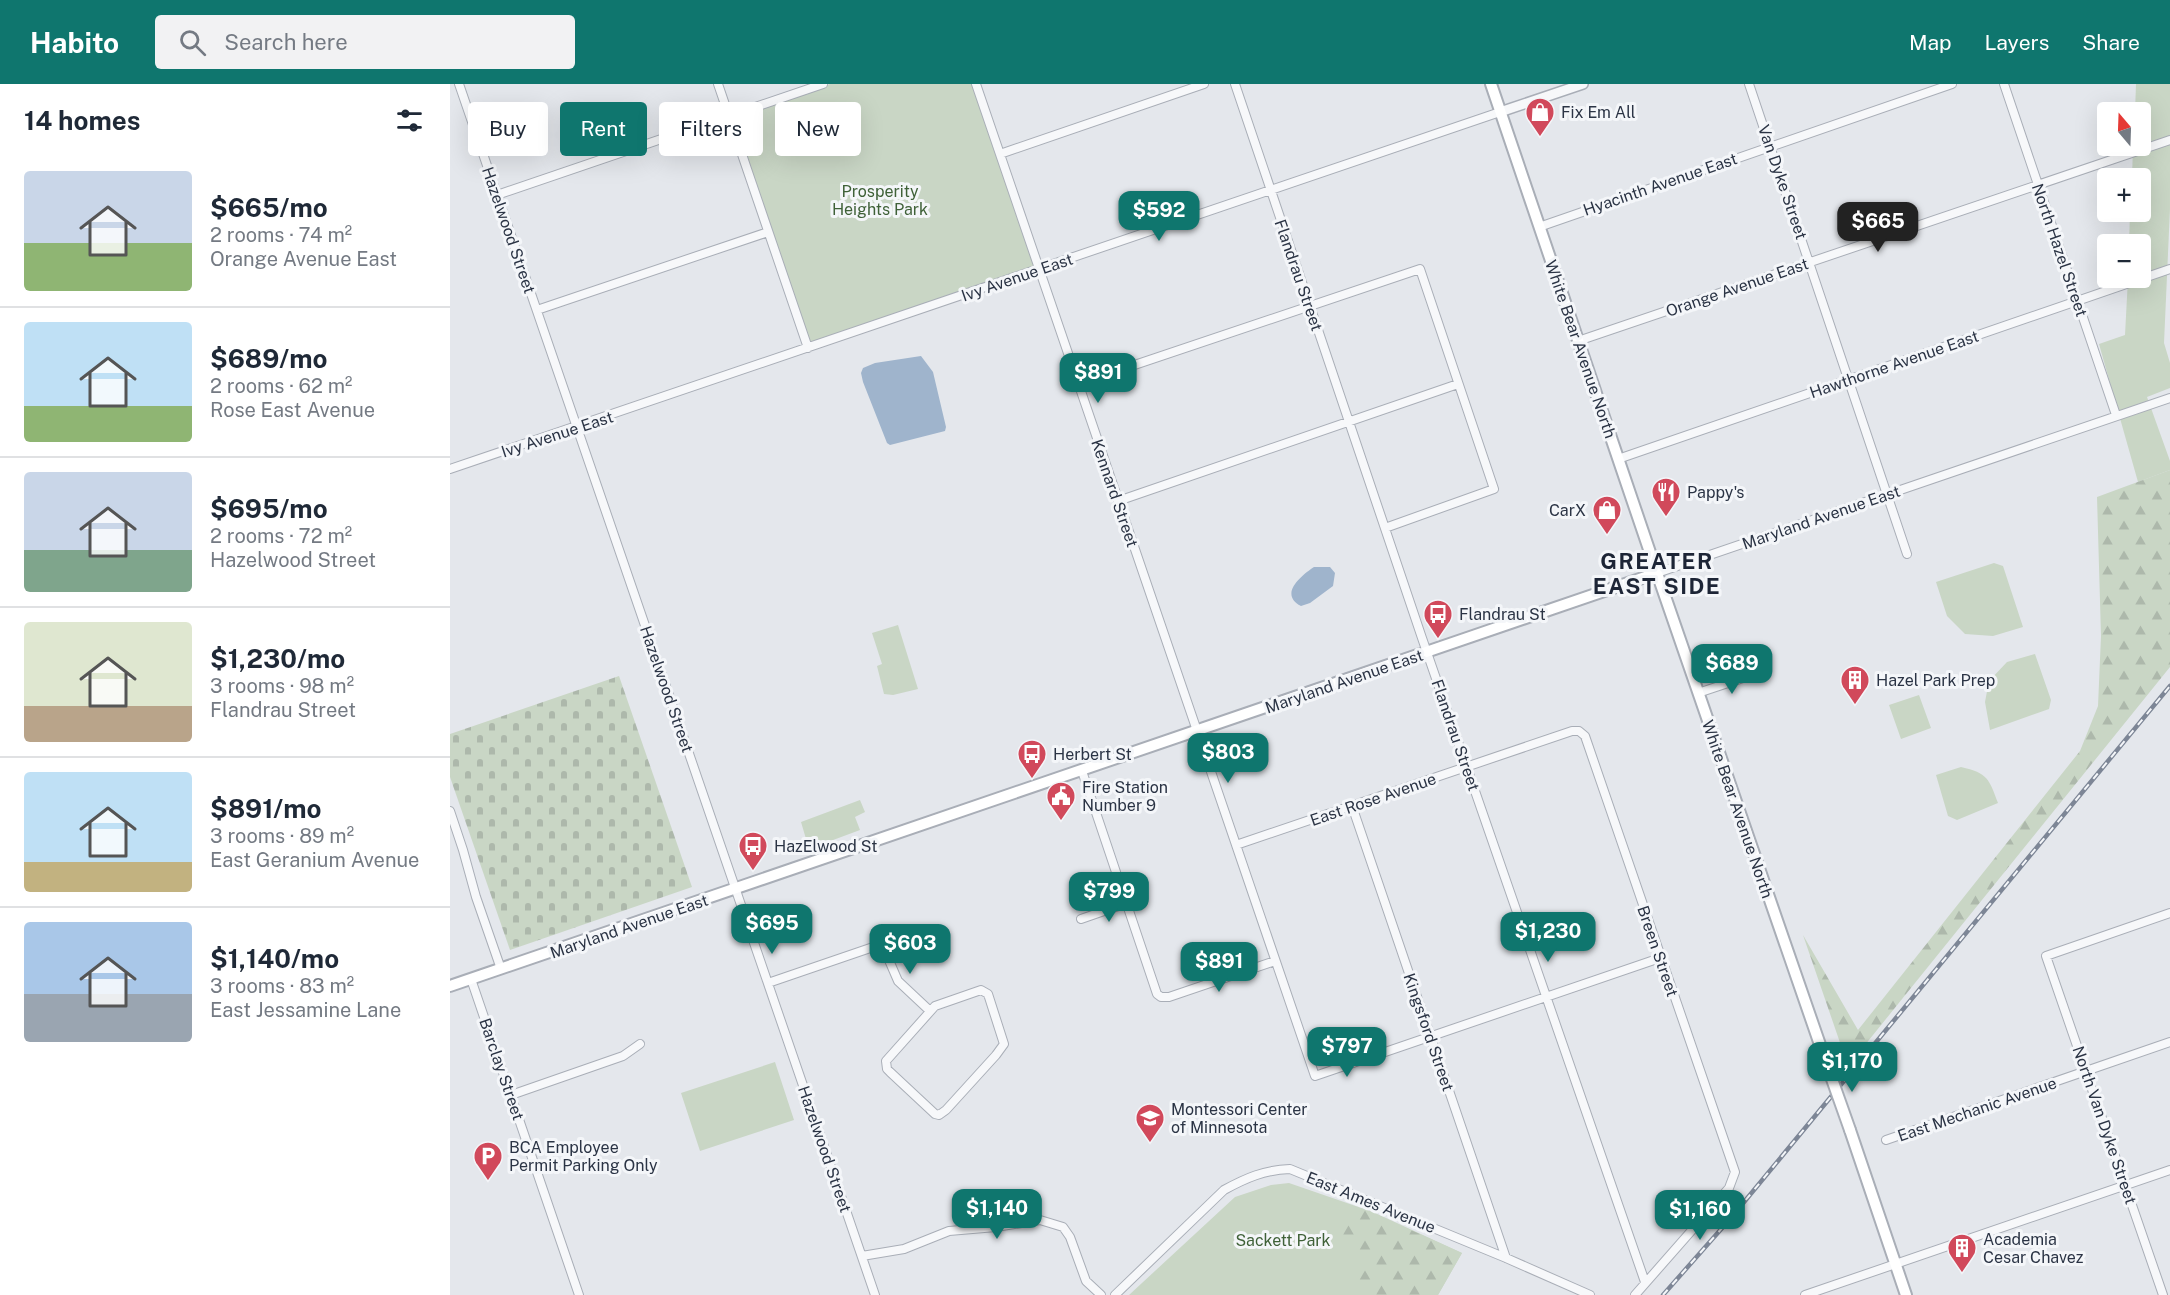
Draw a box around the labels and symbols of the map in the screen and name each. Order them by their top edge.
shop icon: Fix Em All [1524,96,1556,138]
north arrow [2097,102,2151,156]
place label: Fix Em All [1561,103,1636,122]
street label: Van Dyke Street [1754,122,1811,242]
street label: Hyacinth Avenue East [1581,149,1740,220]
street label: Hazelwood Street [478,164,539,296]
street label: North Hazel Street [2028,181,2091,319]
park label: Prosperity Heights Park [832,182,928,219]
pin: $592 [1123,191,1195,242]
pin: $665 [1842,202,1914,253]
street label: Flandrau Street [1271,217,1327,333]
street label: Ivy Avenue East [959,250,1075,305]
street label: Orange Avenue East [1663,254,1811,321]
street label: White Bear Avenue North [1541,258,1620,441]
street label: Hawthorne Avenue East [1807,327,1981,402]
pin: $891 [1062,353,1134,404]
street label: Ivy Avenue East [499,407,616,462]
street label: Kennard Street [1087,437,1142,550]
restaurant icon: Pappy's [1650,476,1682,518]
street label: Maryland Avenue East [1740,482,1903,553]
place label: Pappy's [1687,483,1744,502]
shop icon: CarX [1591,494,1623,536]
place label: CarX [1549,501,1586,520]
district label: GREATER EAST SIDE [1593,548,1721,599]
bus stop icon: Flandrau St [1422,598,1454,640]
place label: Flandrau St [1459,605,1546,624]
street label: Hazelwood Street [636,623,697,755]
pin: $689 [1696,644,1768,695]
street label: Maryland Avenue East [1263,646,1426,717]
building icon: Hazel Park Prep [1839,664,1871,706]
place label: Hazel Park Prep [1876,671,1995,690]
street label: Flandrau Street [1428,677,1484,793]
street label: White Bear Avenue North [1698,718,1777,901]
pin: $803 [1192,733,1264,784]
bus stop icon: Herbert St [1016,738,1048,780]
place label: Herbert St [1053,745,1132,764]
street label: East Rose Avenue [1308,769,1439,830]
place label: Fire Station Number 9 [1082,778,1168,815]
public building icon: Fire Station Number 9 [1045,780,1077,822]
bus stop icon: HazElwood St [737,830,769,872]
place label: HazElwood St [774,837,877,856]
pin: $799 [1073,872,1145,923]
street label: Maryland Avenue East [548,891,711,962]
street label: Breen Street [1633,903,1682,999]
pin: $695 [736,904,808,955]
pin: $1,230 [1499,912,1597,963]
pin: $603 [874,924,946,975]
pin: $891 [1183,942,1255,993]
street label: Kingsford Street [1399,971,1458,1094]
street label: Barclay Street [475,1016,528,1123]
pin: $797 [1311,1027,1383,1078]
pin: $1,170 [1803,1042,1901,1093]
street label: North Van Dyke Street [2069,1044,2141,1207]
street label: East Mechanic Avenue [1895,1073,2059,1146]
street label: Hazelwood Street [794,1083,855,1215]
place label: Montessori Center of Minnesota [1171,1100,1308,1137]
school or university icon: Montessori Center of Minnesota [1134,1102,1166,1144]
place label: BCA Employee Permit Parking Only [509,1138,658,1175]
parking icon: BCA Employee Permit Parking Only [472,1140,504,1182]
street label: East Ames Avenue [1303,1168,1438,1237]
pin: $1,140 [948,1189,1046,1240]
pin: $1,160 [1651,1190,1749,1241]
place label: Academia Cesar Chavez [1983,1230,2084,1267]
park label: Sackett Park [1235,1231,1331,1250]
building icon: Academia Cesar Chavez [1946,1232,1978,1274]

